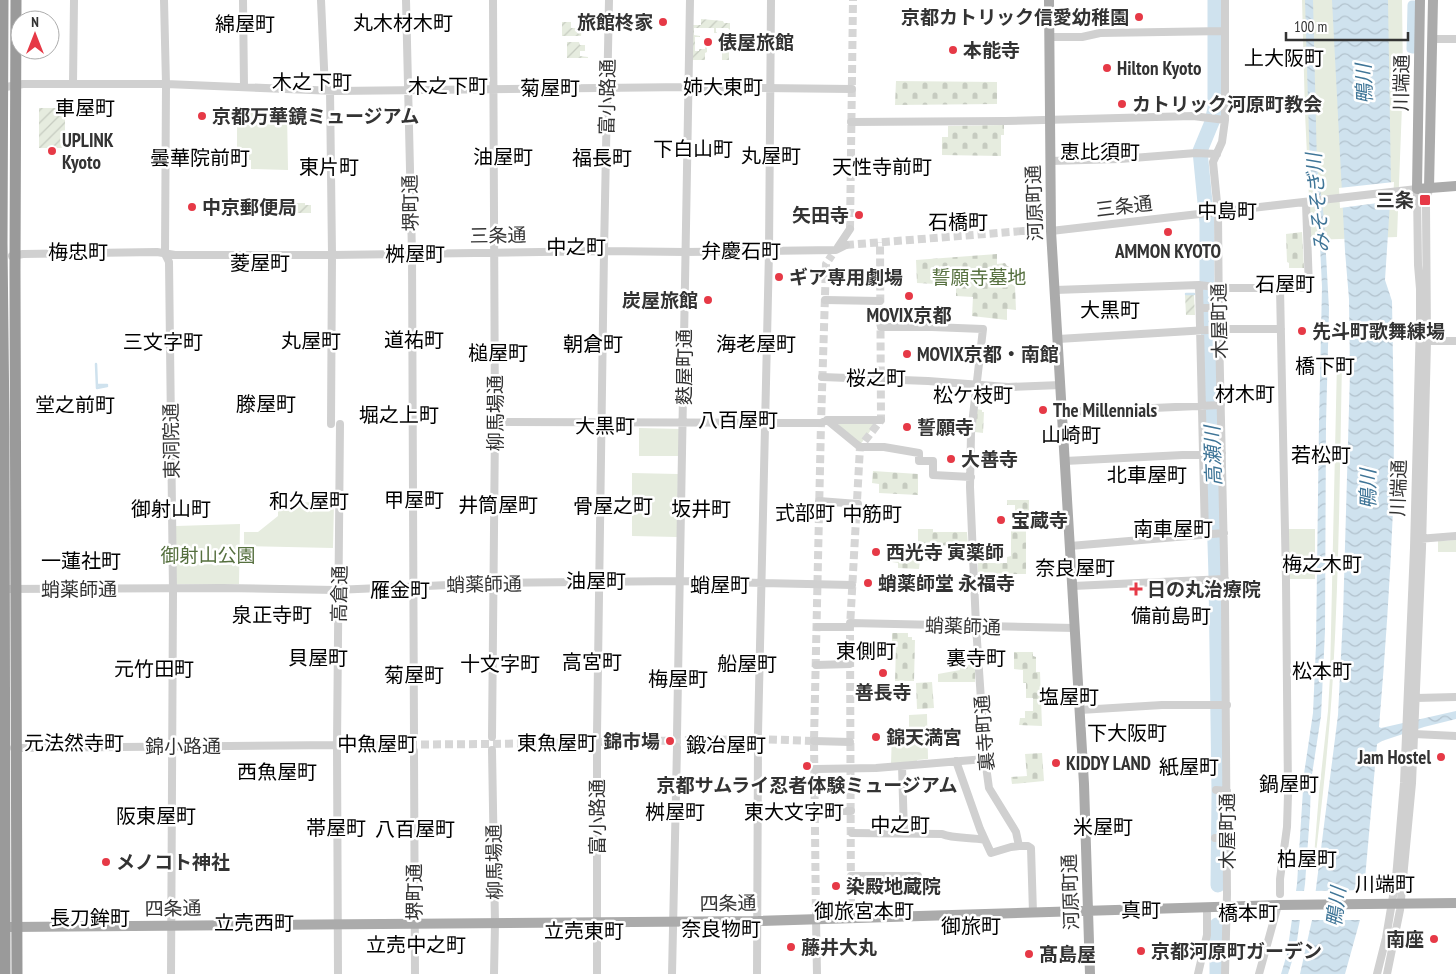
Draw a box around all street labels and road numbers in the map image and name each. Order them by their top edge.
street label: 川端通 [1389,54,1413,112]
street label: 富小路通 [594,59,620,135]
street label: 河原町通 [1021,165,1047,241]
street label: 堺町通 [398,174,422,232]
street label: 三条通 [1094,191,1154,221]
street label: 三条通 [469,223,527,247]
street label: 木屋町通 [1206,283,1232,359]
street label: 麩屋町通 [672,329,696,405]
street label: 柳馬場通 [483,375,507,451]
street label: 東洞院通 [158,403,184,479]
street label: 川端通 [1385,459,1411,517]
street label: 高倉通 [327,565,351,623]
street label: 蛸薬師通 [446,571,522,597]
street label: 蛸薬師通 [41,577,117,601]
street label: 蛸薬師通 [925,613,1001,639]
street label: 裏寺町通 [969,694,999,772]
street label: 錦小路通 [145,734,221,758]
street label: 富小路通 [585,779,609,855]
street label: 木屋町通 [1215,793,1239,869]
street label: 柳馬場通 [481,824,507,900]
street label: 河原町通 [1057,854,1083,930]
street label: 堺町通 [402,863,426,921]
street label: 四条通 [699,891,757,915]
street label: 四条通 [144,896,202,920]

